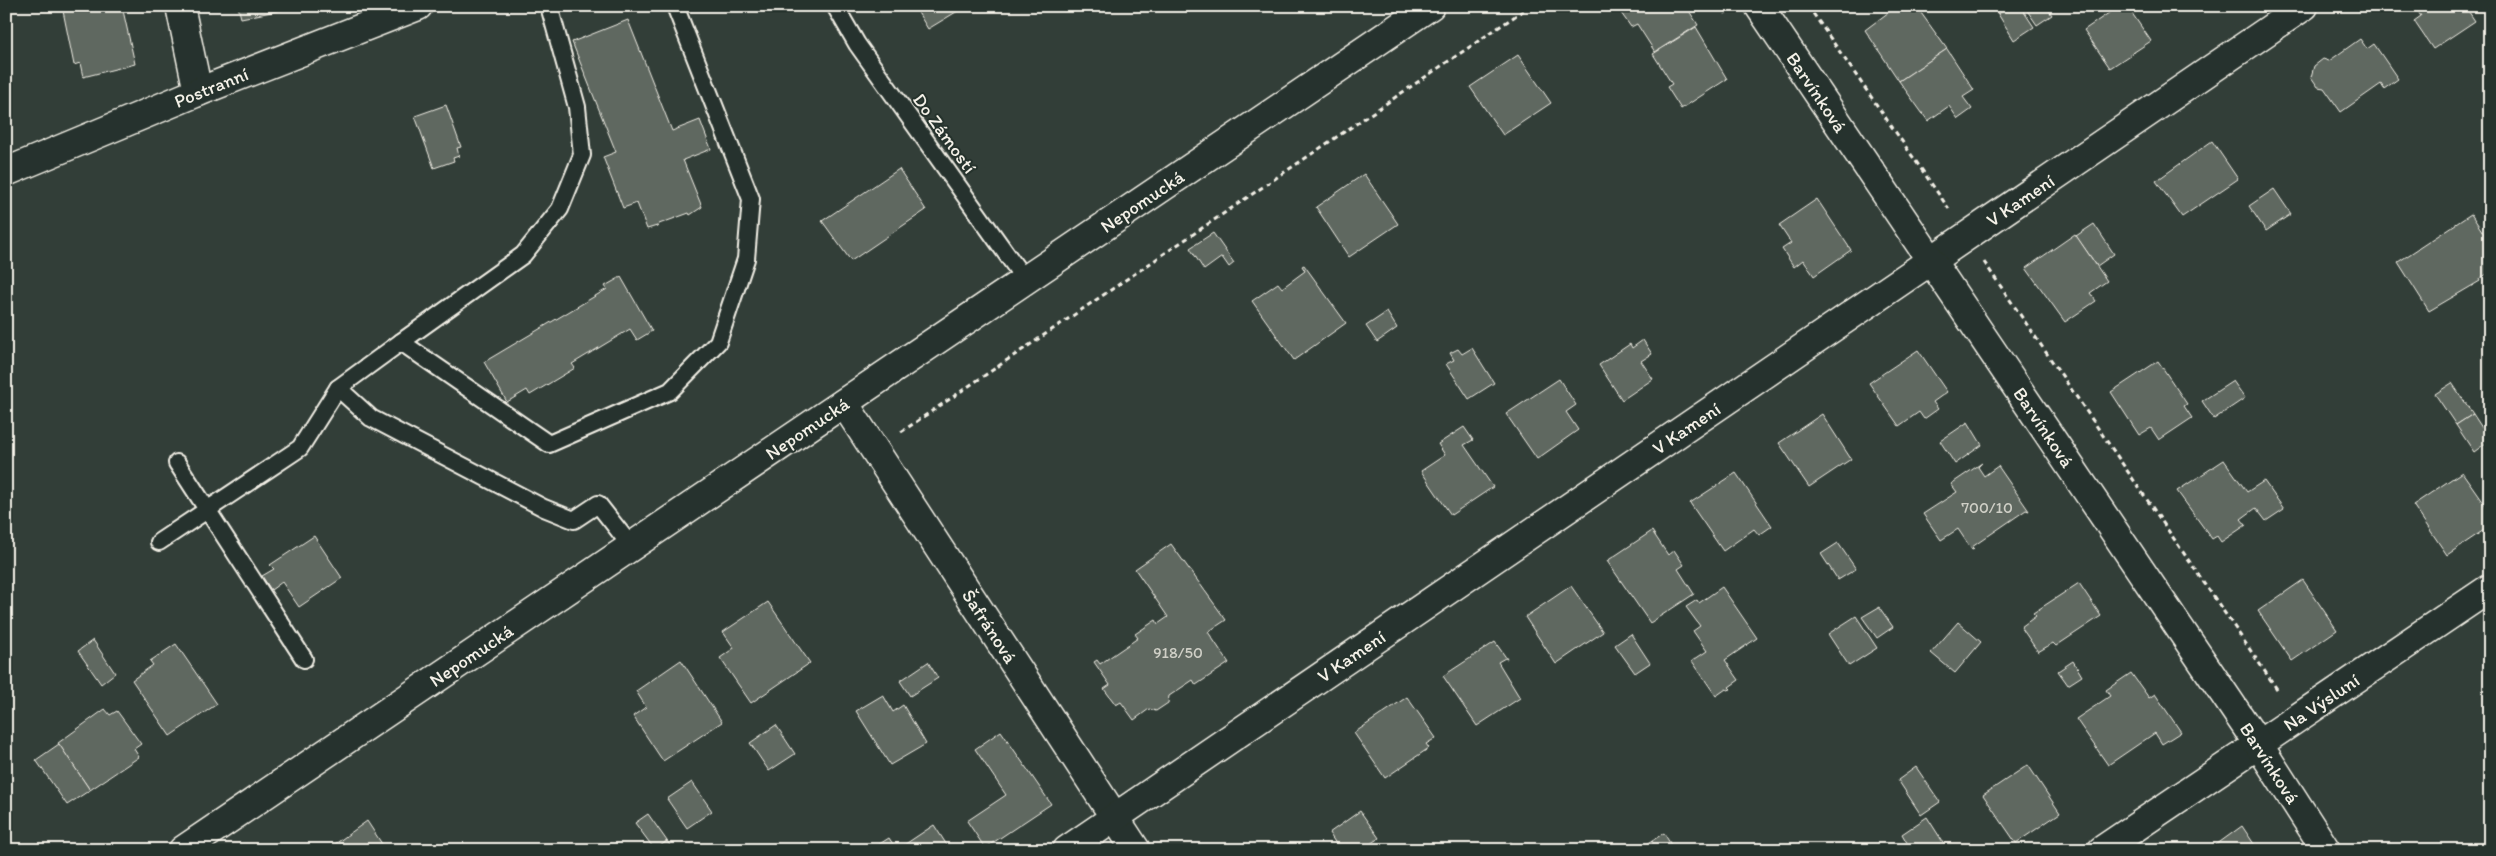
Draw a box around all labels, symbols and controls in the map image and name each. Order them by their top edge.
street label: Barvínková [1781,48,1852,137]
street label: Postranní [171,62,252,113]
street label: Do Zámostí [908,89,981,178]
street label: Nepomucká [1096,165,1189,238]
street label: V Kamení [1982,169,2059,232]
street label: Barvínková [2008,383,2079,472]
street label: Nepomucká [761,392,854,465]
street label: V Kamení [1648,397,1725,460]
house number: 700/10 [1961,498,2013,517]
street label: Šafránová [957,585,1022,668]
street label: Nepomucká [425,619,518,692]
street label: V Kamení [1313,625,1390,688]
house number: 918/50 [1153,643,1203,662]
street label: Na Výsluní [2279,668,2364,736]
street label: Barvínková [2235,718,2304,808]

